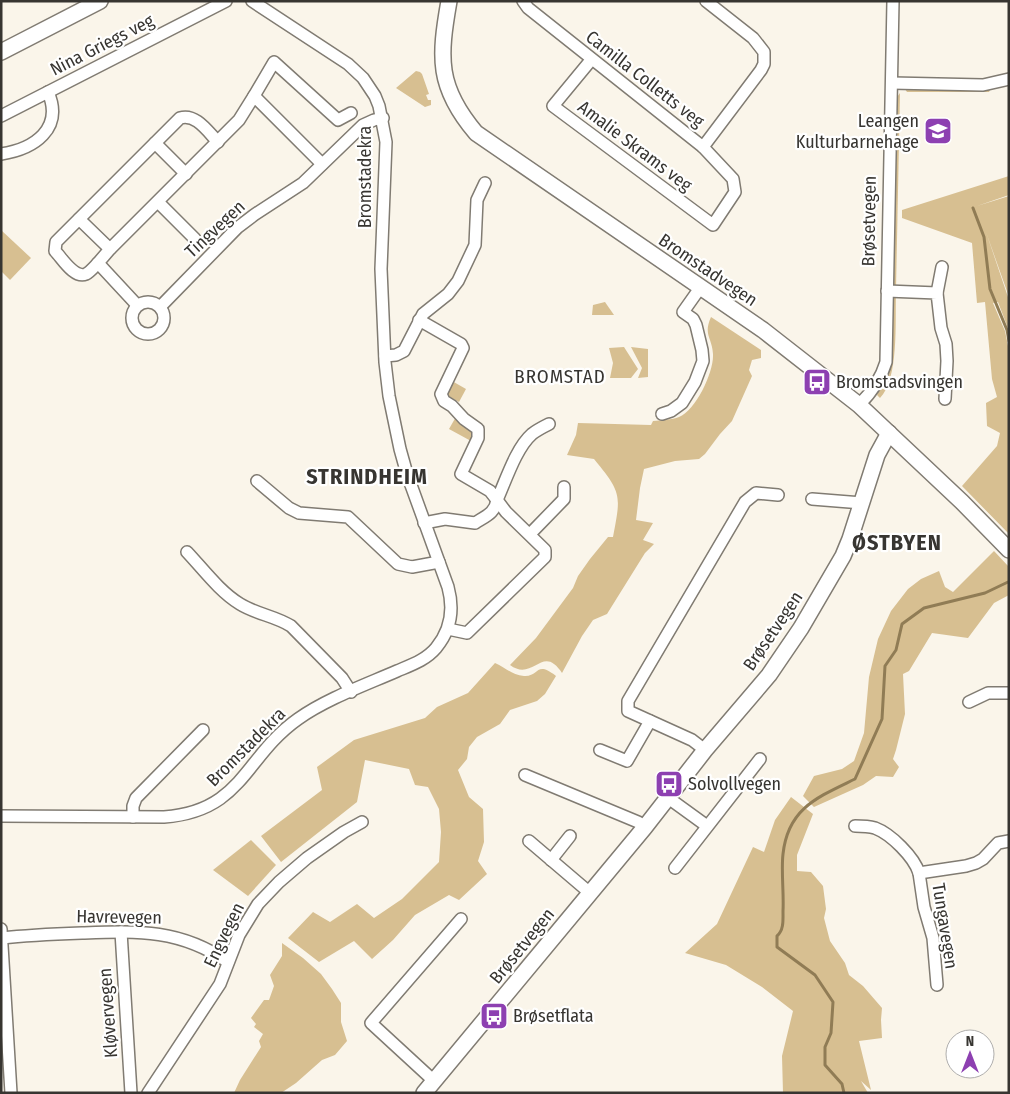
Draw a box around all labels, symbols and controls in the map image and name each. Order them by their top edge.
street label: Nina Griegs veg [46,9,158,81]
street label: Camilla Colletts veg [581,26,709,132]
street label: Amalie Skrams veg [574,96,697,196]
place label: Leangen Kulturbarnehage [796,110,919,153]
school or university icon: Leangen Kulturbarnehage [923,116,953,146]
street label: Bromstadekra [354,125,376,228]
street label: Brøsetvegen [857,175,881,267]
street label: Tingvegen [180,196,250,262]
street label: Bromstadvegen [654,229,762,311]
district label: BROMSTAD [514,365,606,388]
bus stop icon: Bromstadsvingen [802,367,832,397]
place label: Bromstadsvingen [836,371,963,393]
district label: STRINDHEIM [306,463,428,490]
district label: ØSTBYEN [852,529,942,556]
street label: Brøsetvegen [738,587,808,675]
street label: Bromstadekra [202,703,290,791]
bus stop icon: Solvollvegen [654,769,684,799]
place label: Solvollvegen [688,773,781,795]
street label: Tungavegen [927,882,963,970]
street label: Engvegen [199,899,249,971]
street label: Brøsetvegen [485,904,559,988]
street label: Havrevegen [76,905,162,929]
street label: Kløvervegen [94,967,122,1059]
bus stop icon: Brøsetflata [479,1001,509,1031]
place label: Brøsetflata [513,1005,594,1027]
north arrow [945,1029,995,1079]
text: N [966,1033,974,1050]

